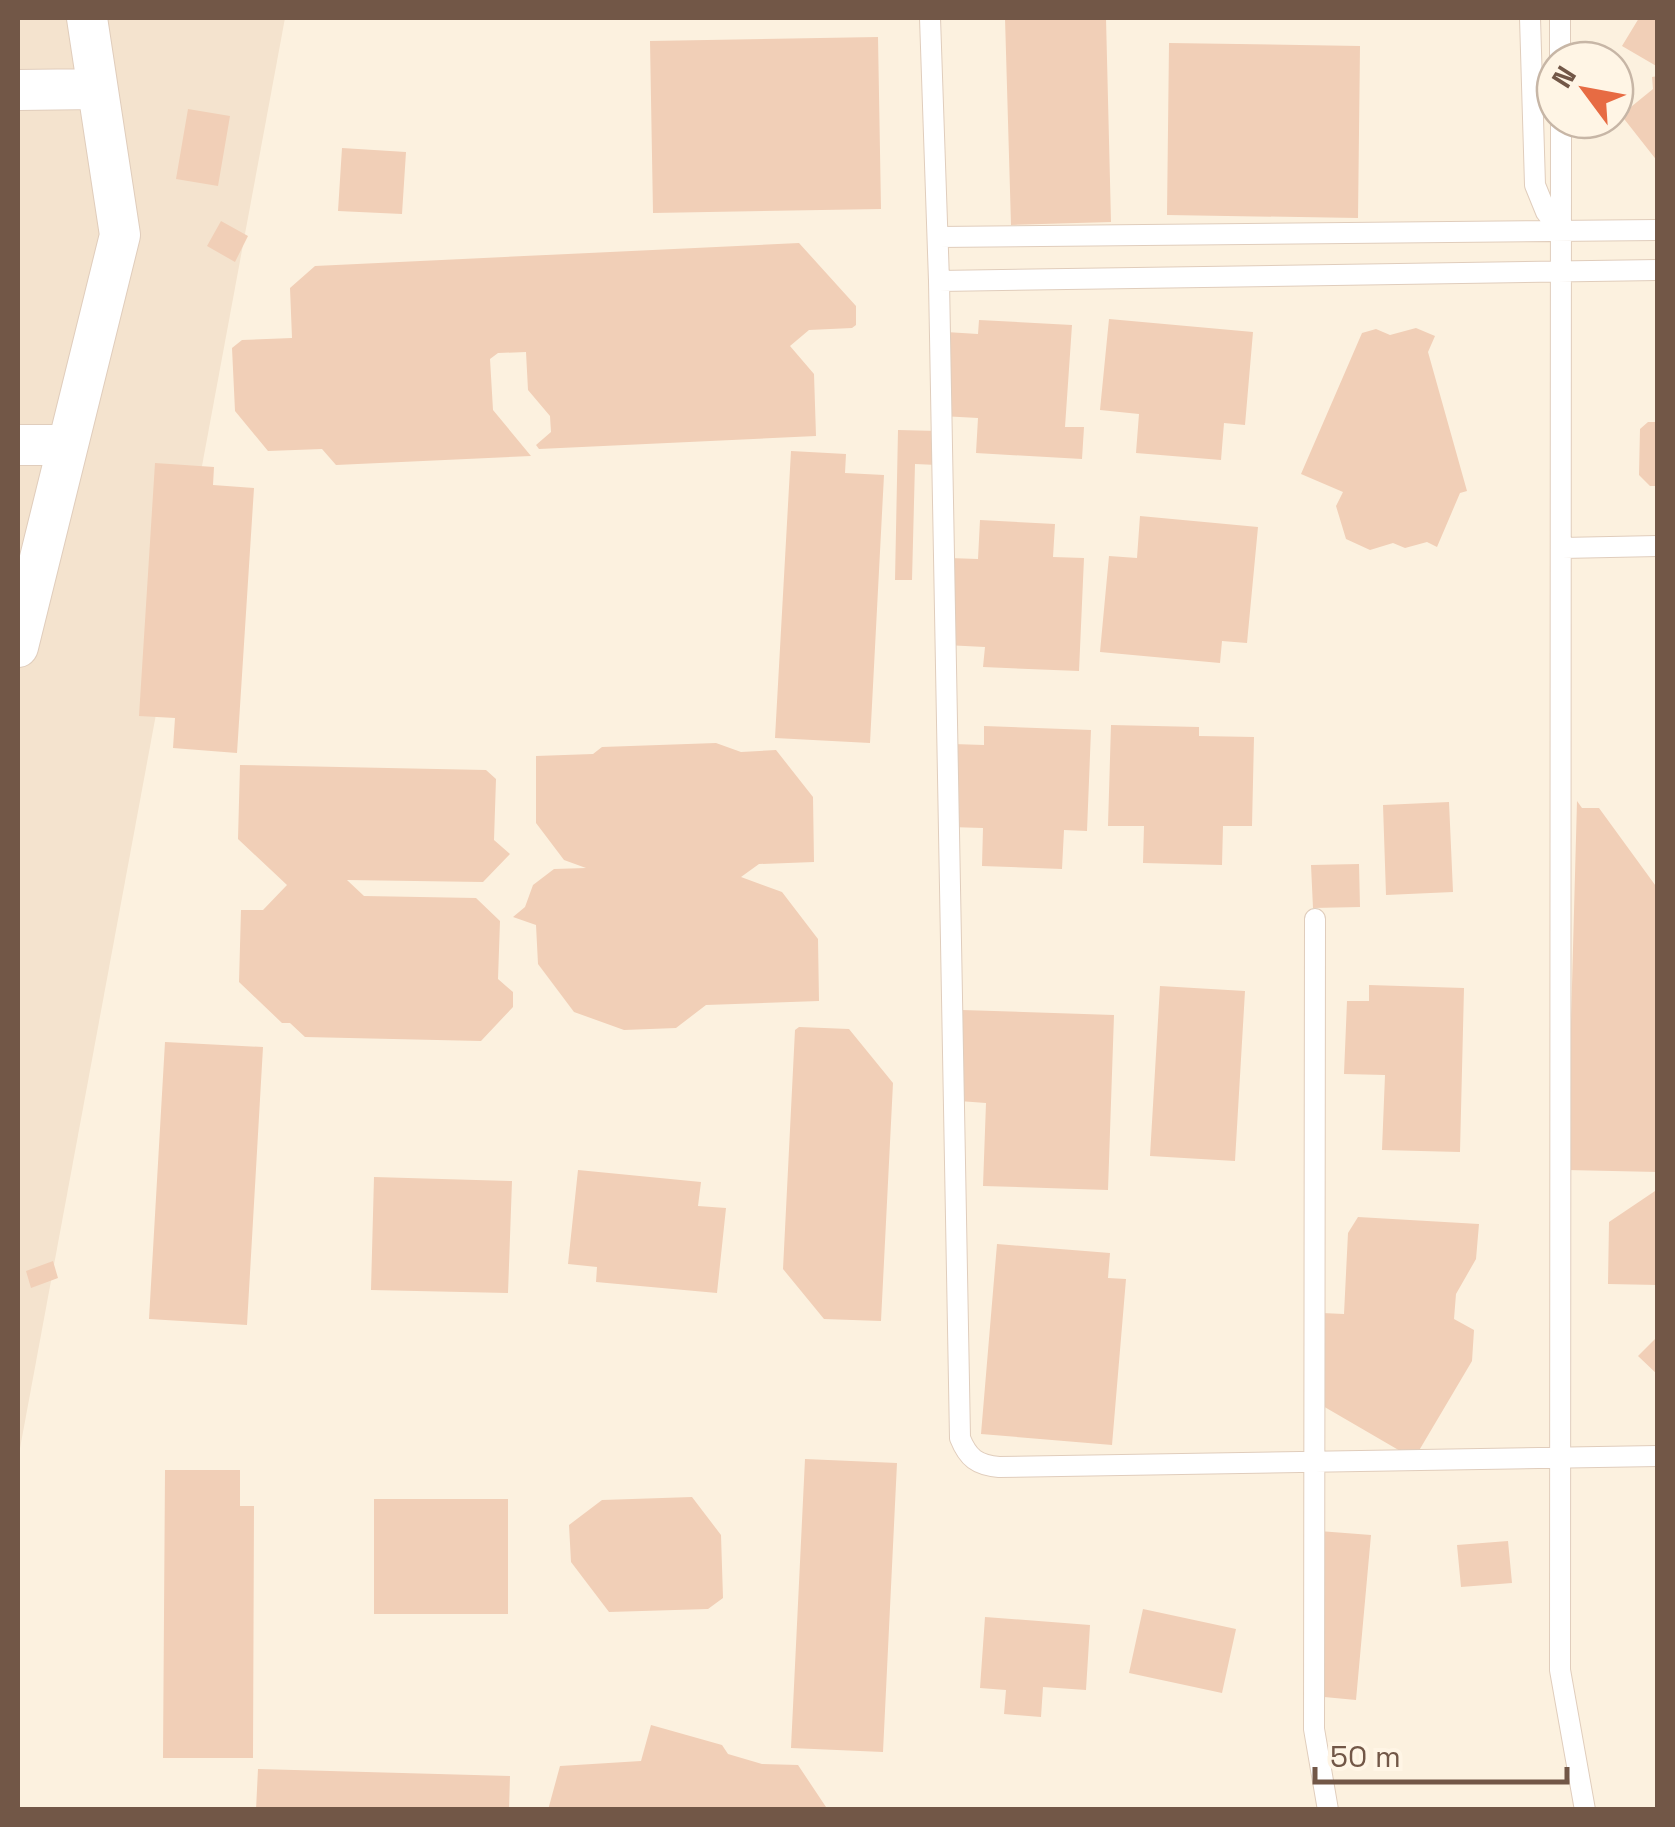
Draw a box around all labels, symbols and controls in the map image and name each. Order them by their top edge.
north arrow [1535,40,1635,140]
text: N [1544,59,1584,94]
scale bar [1315,1722,1568,1784]
text: 50 m [1330,1737,1401,1776]

